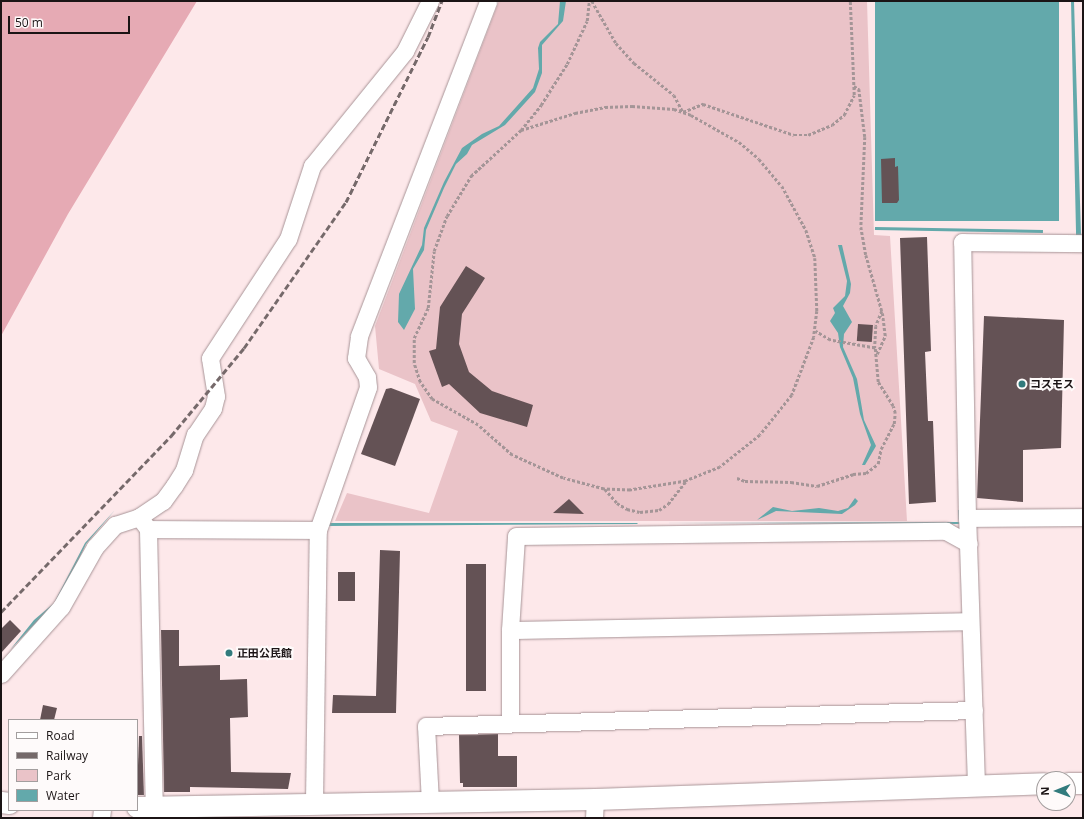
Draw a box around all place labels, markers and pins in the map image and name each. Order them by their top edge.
place label: コスモス [1030,377,1074,391]
marker: コスモス [1017,379,1027,389]
place label: 正田公民館 [237,646,292,660]
marker: 正田公民館 [224,648,234,658]

